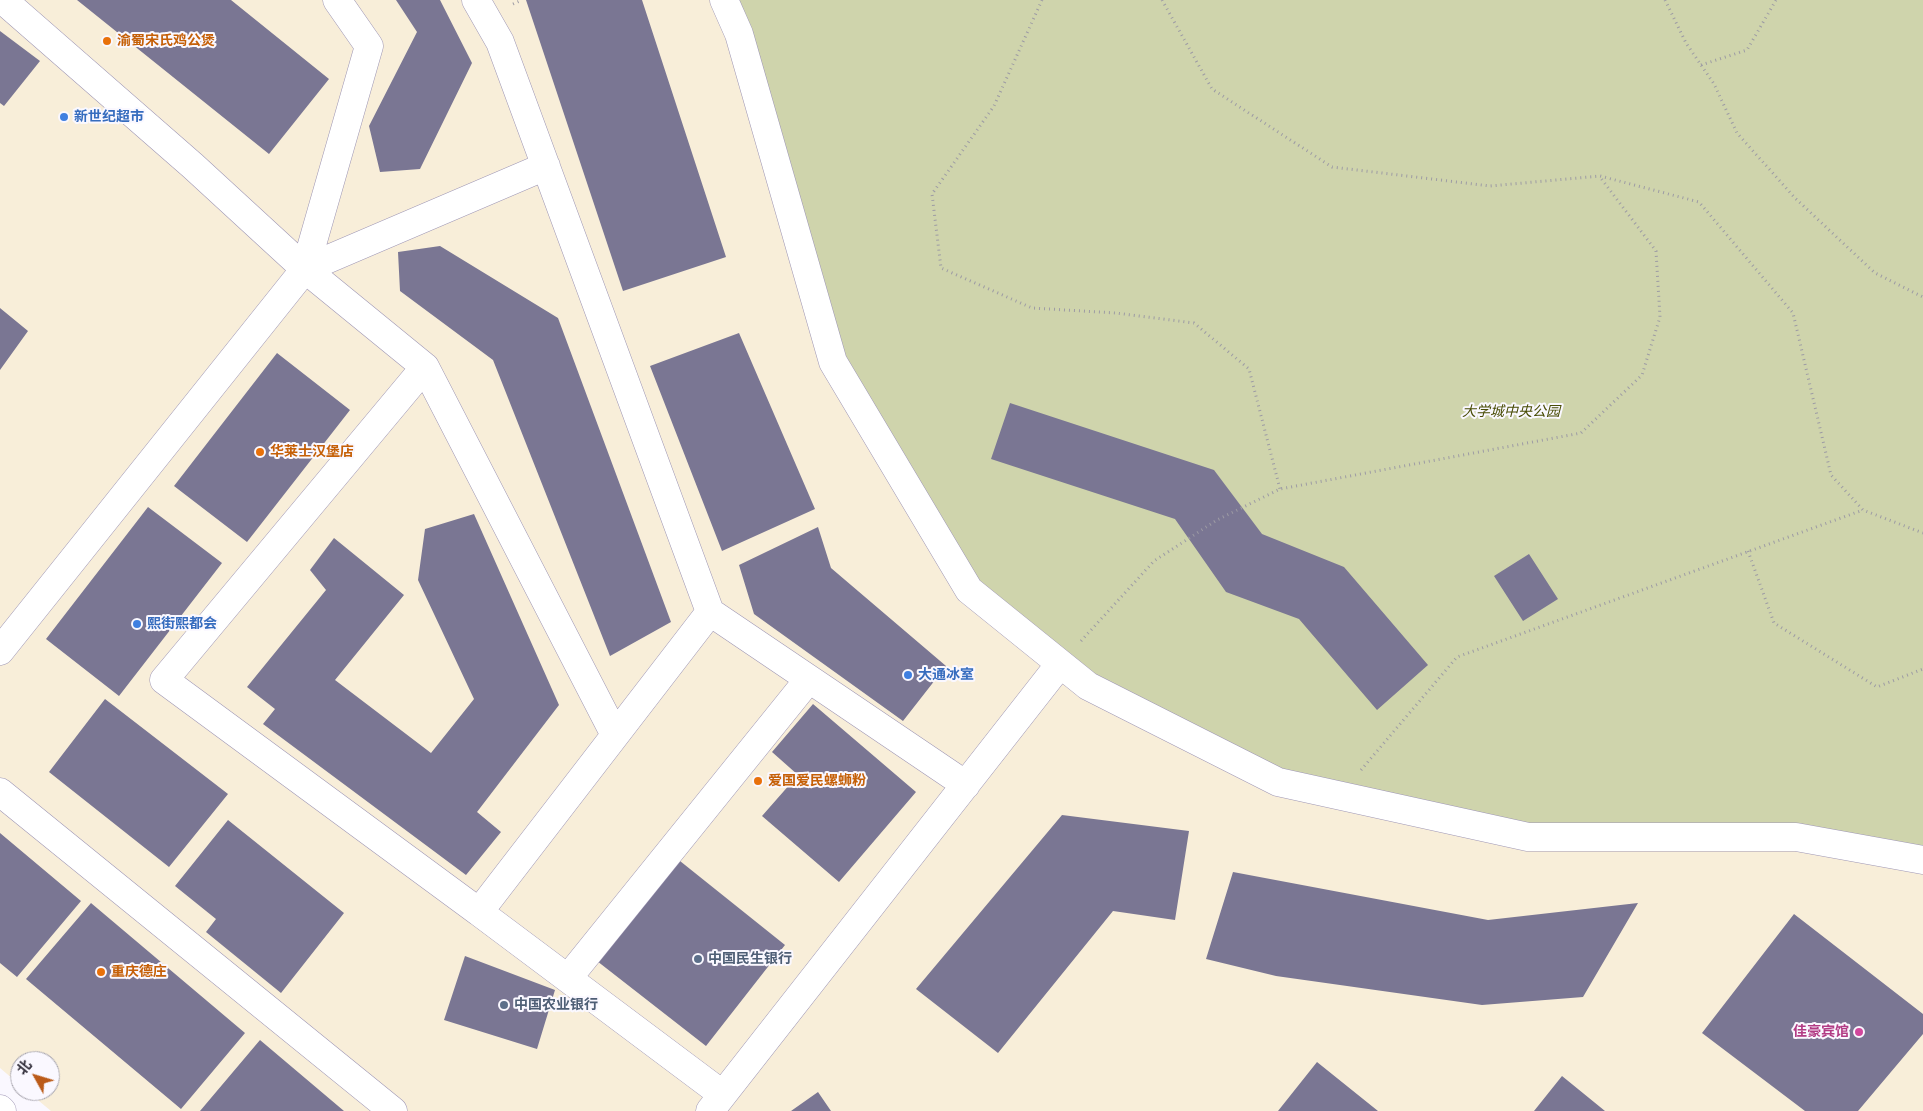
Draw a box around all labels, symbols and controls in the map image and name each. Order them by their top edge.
place label: 渝蜀宋氏鸡公煲 [117,33,215,49]
marker: 渝蜀宋氏鸡公煲 [101,35,113,47]
place label: 新世纪超市 [74,109,144,125]
marker: 新世纪超市 [58,111,70,123]
park label: 大学城中央公园 [1462,404,1560,420]
place label: 华莱士汉堡店 [270,444,354,460]
marker: 华莱士汉堡店 [254,446,266,458]
place label: 熙街熙都会 [147,616,217,632]
marker: 熙街熙都会 [131,618,143,630]
place label: 大通冰室 [918,667,974,683]
marker: 大通冰室 [902,669,914,681]
place label: 爱国爱民螺蛳粉 [768,773,866,789]
marker: 爱国爱民螺蛳粉 [752,775,764,787]
place label: 中国民生银行 [708,951,792,967]
marker: 中国民生银行 [692,953,704,965]
place label: 重庆德庄 [111,964,167,980]
marker: 重庆德庄 [95,966,107,978]
place label: 中国农业银行 [514,997,598,1013]
marker: 中国农业银行 [498,999,510,1011]
place label: 佳豪宾馆 [1793,1024,1849,1040]
marker: 佳豪宾馆 [1853,1026,1865,1038]
north arrow [10,1051,60,1101]
text: 北 [12,1055,36,1078]

